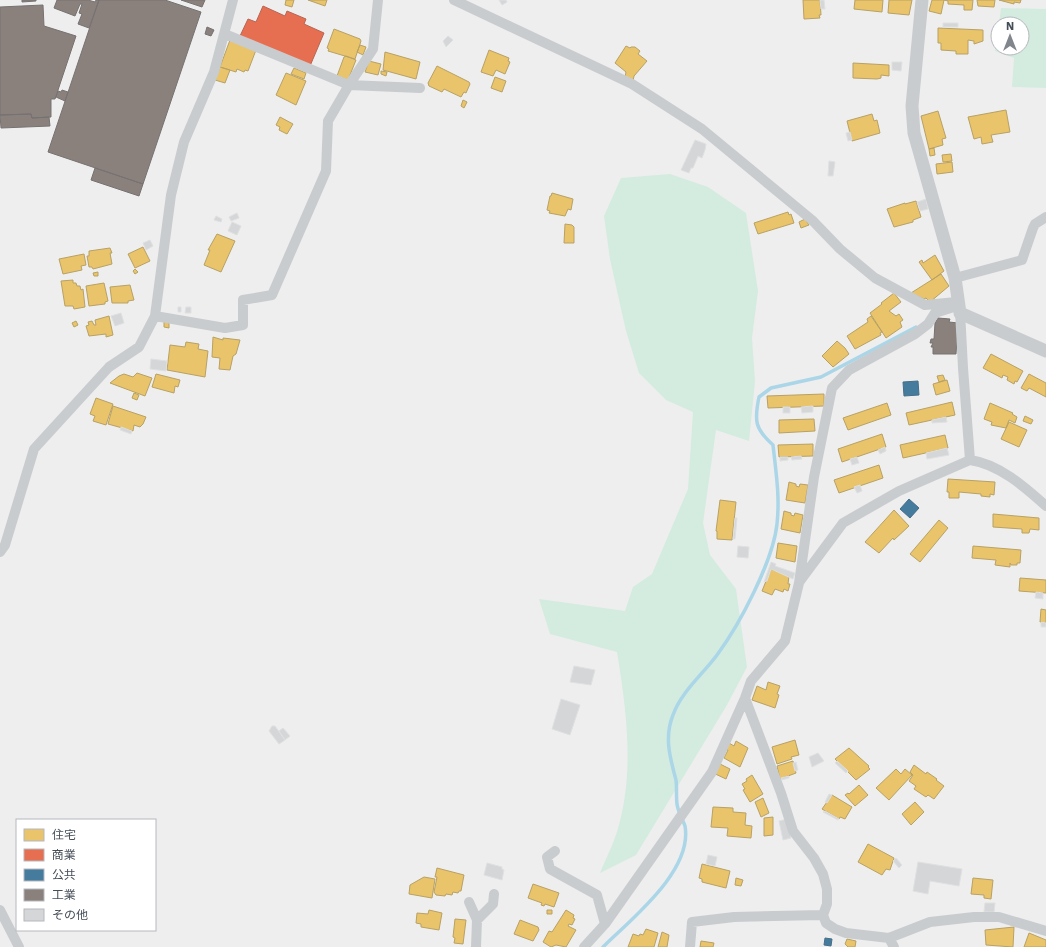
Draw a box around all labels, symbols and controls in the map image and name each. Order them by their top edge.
north arrow [990,16,1030,56]
text: N [1006,20,1014,33]
legend [16,819,156,931]
text: 住宅 [52,828,76,842]
text: 商業 [52,848,76,862]
text: 公共 [52,868,76,882]
text: 工業 [52,888,76,902]
text: その他 [52,908,88,922]

